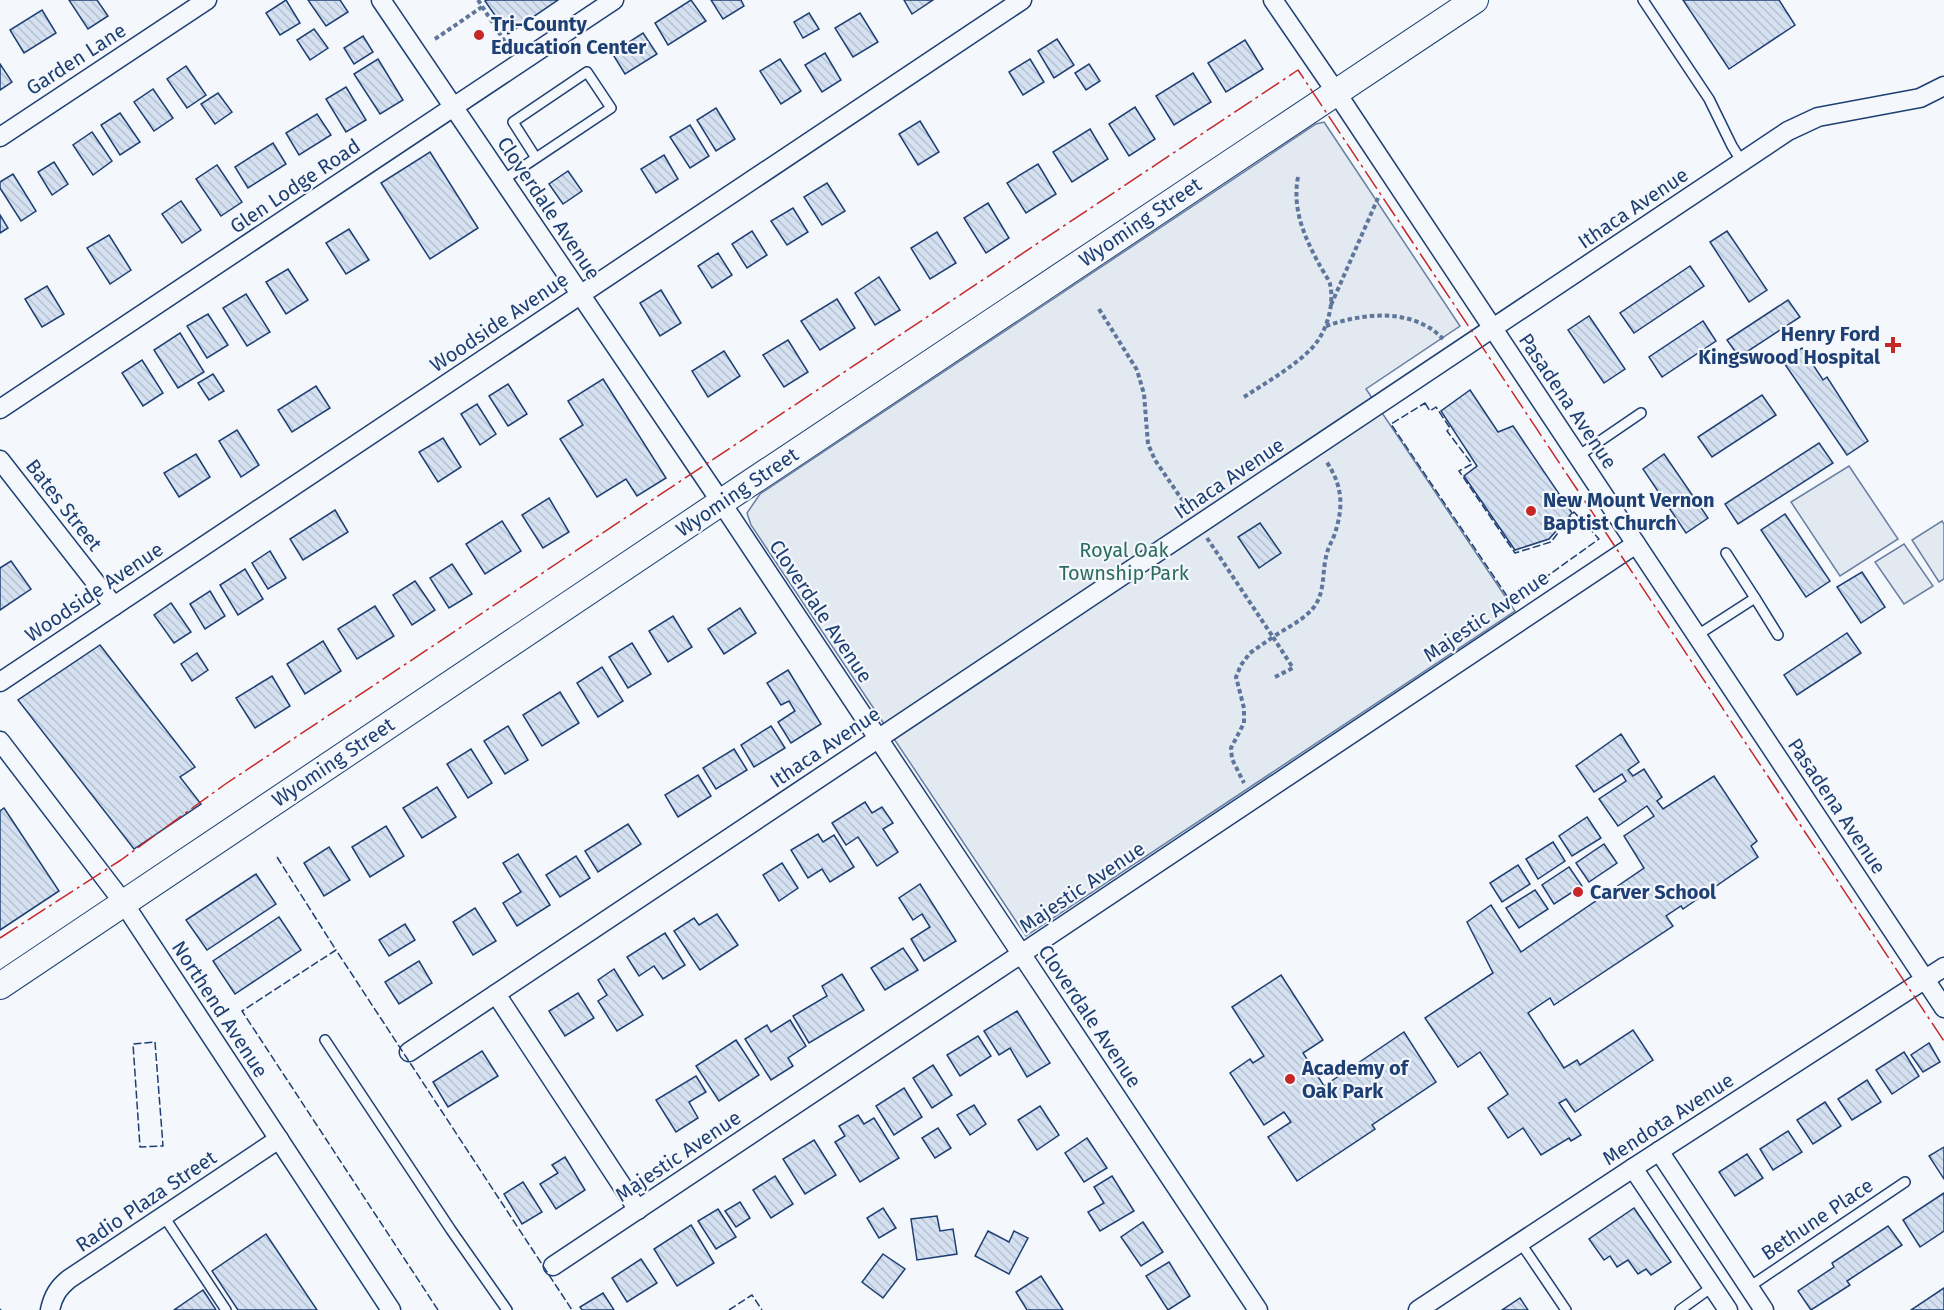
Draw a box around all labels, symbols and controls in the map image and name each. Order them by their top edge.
place label: Tri-County Education Center [491,12,647,59]
street label: Garden Lane [22,18,130,100]
marker: Tri-County Education Center [472,28,486,42]
street label: Cloverdale Avenue [492,132,606,284]
street label: Glen Lodge Road [225,134,365,238]
street label: Ithaca Avenue [1573,162,1693,254]
street label: Wyoming Street [1074,172,1206,272]
street label: Woodside Avenue [425,267,573,377]
place label: Henry Ford Kingswood Hospital [1698,322,1880,369]
street label: Pasadena Avenue [1514,329,1622,473]
marker: Henry Ford Kingswood Hospital [1884,336,1902,354]
street label: Ithaca Avenue [1169,432,1289,524]
street label: Wyoming Street [671,442,803,542]
street label: Bates Street [21,454,108,556]
place label: New Mount Vernon Baptist Church [1543,488,1715,535]
marker: New Mount Vernon Baptist Church [1524,504,1538,518]
street label: Cloverdale Avenue [764,535,878,687]
street label: Woodside Avenue [20,537,168,647]
park label: Royal Oak Township Park [1059,538,1190,585]
street label: Majestic Avenue [1419,565,1553,667]
street label: Ithaca Avenue [765,701,885,793]
street label: Wyoming Street [267,712,399,812]
street label: Pasadena Avenue [1783,734,1891,878]
street label: Majestic Avenue [1015,836,1149,938]
place label: Carver School [1590,880,1716,904]
marker: Carver School [1571,885,1585,899]
street label: Northend Avenue [167,936,273,1082]
street label: Cloverdale Avenue [1033,940,1147,1092]
place label: Academy of Oak Park [1301,1056,1410,1103]
street label: Mendota Avenue [1598,1068,1738,1170]
marker: Academy of Oak Park [1283,1072,1297,1086]
street label: Majestic Avenue [611,1105,745,1207]
street label: Radio Plaza Street [71,1145,221,1257]
street label: Bethune Place [1757,1173,1877,1265]

